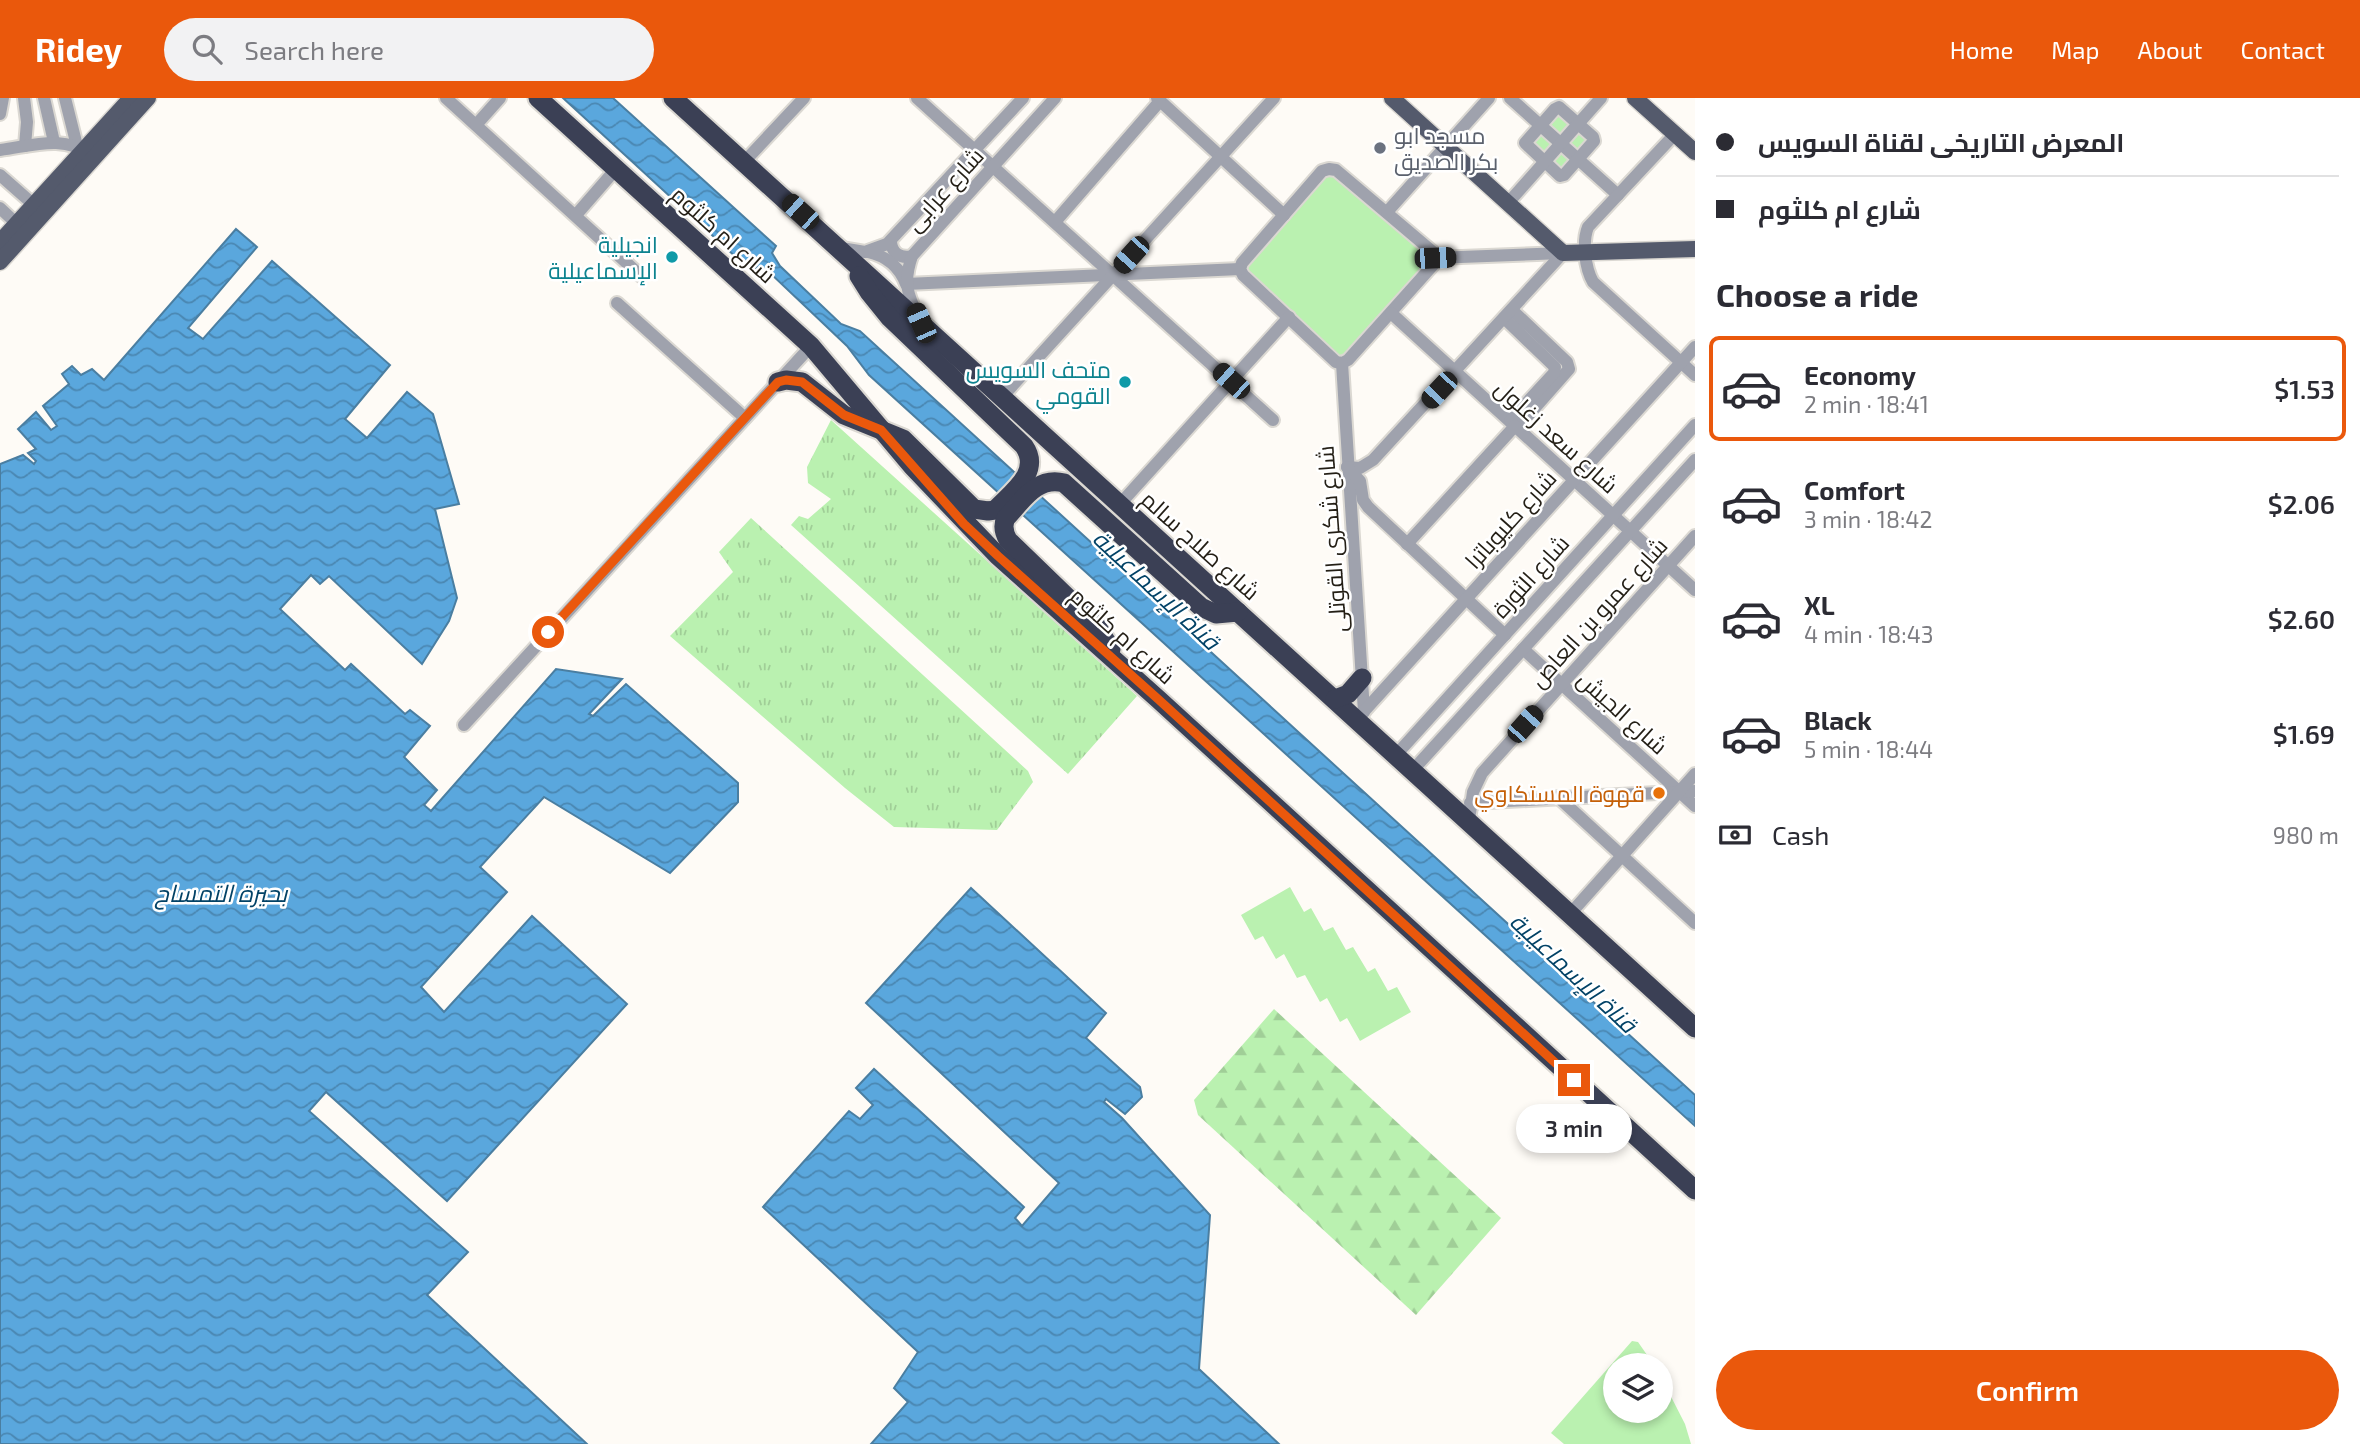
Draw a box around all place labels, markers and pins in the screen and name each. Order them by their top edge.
place label: مسجد ابو بكر الصديق [1394,121,1498,176]
marker: مسجد ابو بكر الصديق [1372,140,1388,156]
place label: انجيلية الإسماعيلية [548,230,658,286]
marker: انجيلية الإسماعيلية [664,249,680,265]
place label: متحف السويس القومي [966,355,1111,414]
marker: متحف السويس القومي [1117,374,1133,390]
place label: قهوة المستكاوي [1474,779,1645,812]
marker: قهوة المستكاوي [1651,785,1667,801]

